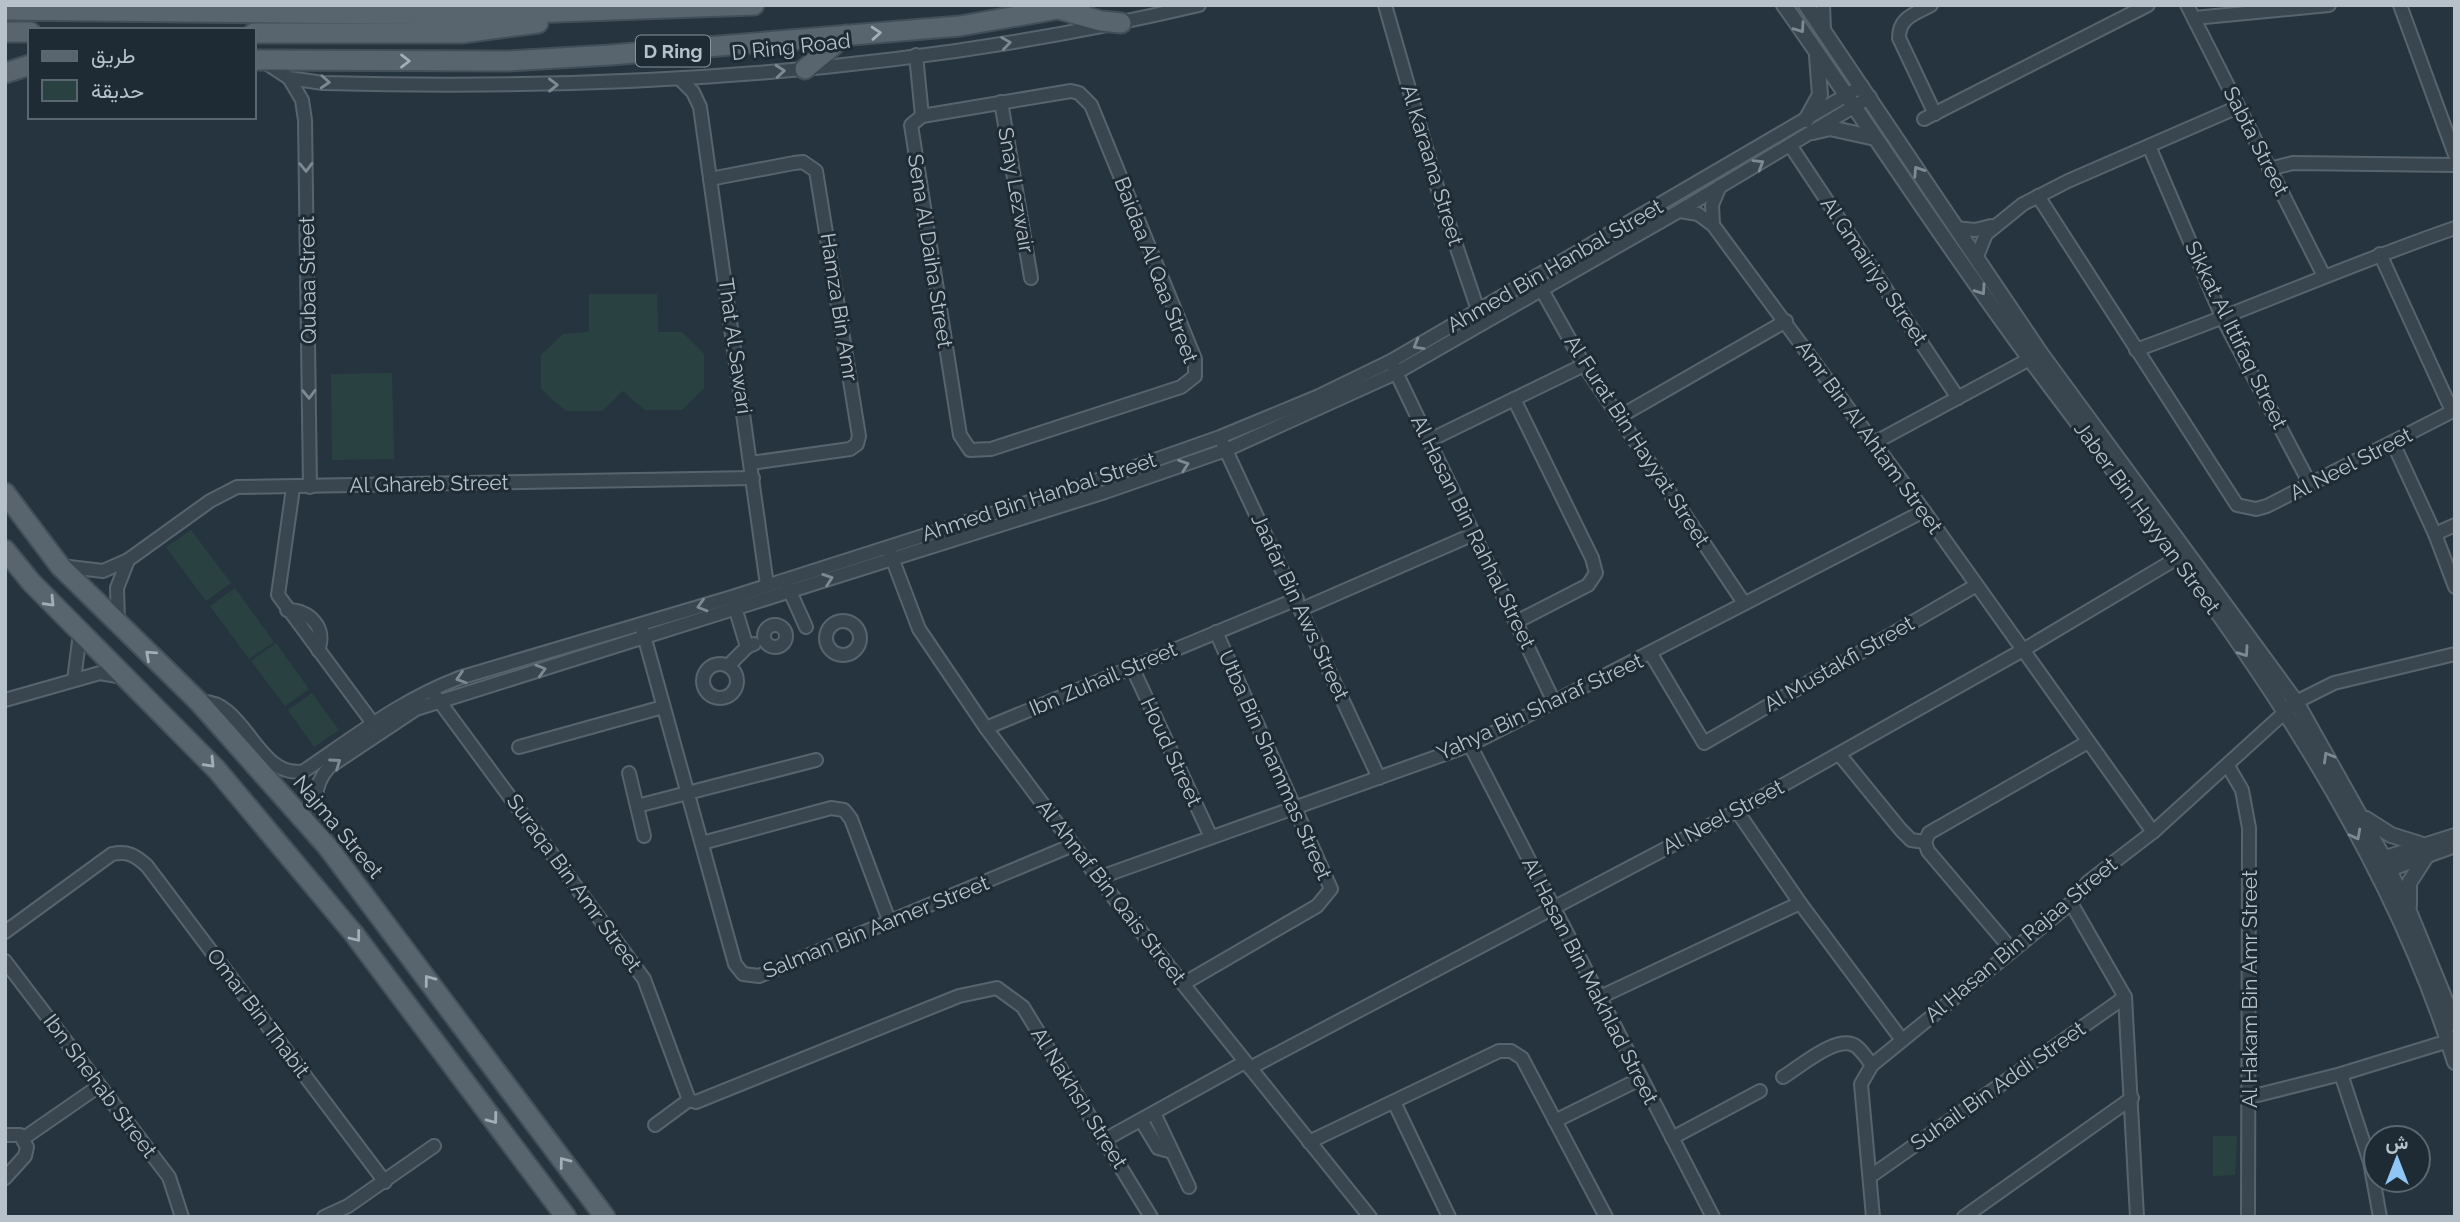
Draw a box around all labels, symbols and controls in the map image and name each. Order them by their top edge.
one-way arrow [1792,20,1804,33]
one-way arrow [871,26,882,41]
legend [28,28,256,119]
street label: D Ring Road [730,28,852,65]
road number: D Ring [636,36,710,66]
one-way arrow [1000,36,1011,51]
text: طريق [91,43,136,69]
one-way arrow [400,53,410,69]
one-way arrow [774,64,786,79]
one-way arrow [320,75,331,90]
one-way arrow [548,77,559,93]
text: حديقة [91,78,144,103]
street label: Al Karaana Street [1396,81,1469,248]
street label: Sabta Street [2218,82,2295,199]
street label: Snay Lezwair [993,125,1040,255]
street label: Sena Al Daiha Street [903,152,958,350]
one-way arrow [1751,159,1764,172]
one-way arrow [298,162,314,173]
one-way arrow [1913,165,1926,178]
street label: Baidaa Al Qaa Street [1109,173,1204,366]
street label: Al Gmairiya Street [1816,192,1933,349]
street label: Ahmed Bin Hanbal Street [1443,194,1667,338]
street label: Qubaa Street [294,216,321,344]
street label: Hamza Bin Amr [815,231,864,383]
street label: Sikkat Al Ittifaq Street [2180,237,2293,433]
street label: That Al Sawari [714,276,757,415]
one-way arrow [1973,282,1985,295]
street label: Al Furat Bin Hayyat Street [1560,330,1715,551]
street label: Amr Bin Al Ahtam Street [1791,335,1948,538]
one-way arrow [1413,337,1425,350]
one-way arrow [301,390,317,400]
street label: Al Hasan Bin Rahhal Street [1406,411,1541,652]
street label: Jaber Bin Hayyan Street [2069,417,2225,619]
street label: Al Neel Street [2285,422,2416,505]
street label: Ahmed Bin Hanbal Street [919,447,1159,546]
one-way arrow [1178,459,1190,473]
street label: Al Ghareb Street [349,470,509,497]
street label: Jaafar Bin Aws Street [1246,510,1355,704]
one-way arrow [821,573,833,587]
one-way arrow [41,594,54,607]
one-way arrow [696,598,708,613]
street label: Al Mustakfi Street [1759,610,1918,717]
street label: Ibn Zuhail Street [1025,636,1180,721]
one-way arrow [2236,644,2249,657]
street label: Utba Bin Shammas Street [1213,646,1338,884]
street label: Yahya Bin Sharaf Street [1433,648,1647,765]
one-way arrow [145,651,158,664]
one-way arrow [534,663,546,678]
one-way arrow [455,670,467,684]
street label: Houd Street [1135,694,1207,810]
one-way arrow [2323,751,2336,764]
one-way arrow [201,755,214,768]
one-way arrow [328,759,341,772]
street label: Najma Street [288,770,389,883]
street label: Al Neel Street [1658,774,1788,859]
street label: Suraqa Bin Amr Street [502,789,647,976]
street label: Al Ahnaf Bin Qais Street [1032,794,1191,989]
one-way arrow [2348,828,2362,841]
street label: Al Hasan Bin Rajaa Street [1920,852,2122,1027]
street label: Al Hasan Bin Makhlad Street [1517,853,1664,1108]
street label: Salman Bin Aamer Street [759,870,992,983]
street label: Al Hakam Bin Amr Street [2237,870,2262,1108]
one-way arrow [348,930,361,942]
street label: Omar Bin Thabit [202,943,315,1082]
one-way arrow [424,975,437,987]
street label: Ibn Shehab Street [38,1009,163,1162]
street label: Suhail Bin Addi Street [1906,1016,2090,1155]
street label: Al Nakhsh Street [1026,1023,1133,1173]
one-way arrow [485,1111,498,1124]
north arrow [2362,1124,2432,1194]
text: ش [2386,1131,2409,1154]
one-way arrow [560,1157,572,1170]

